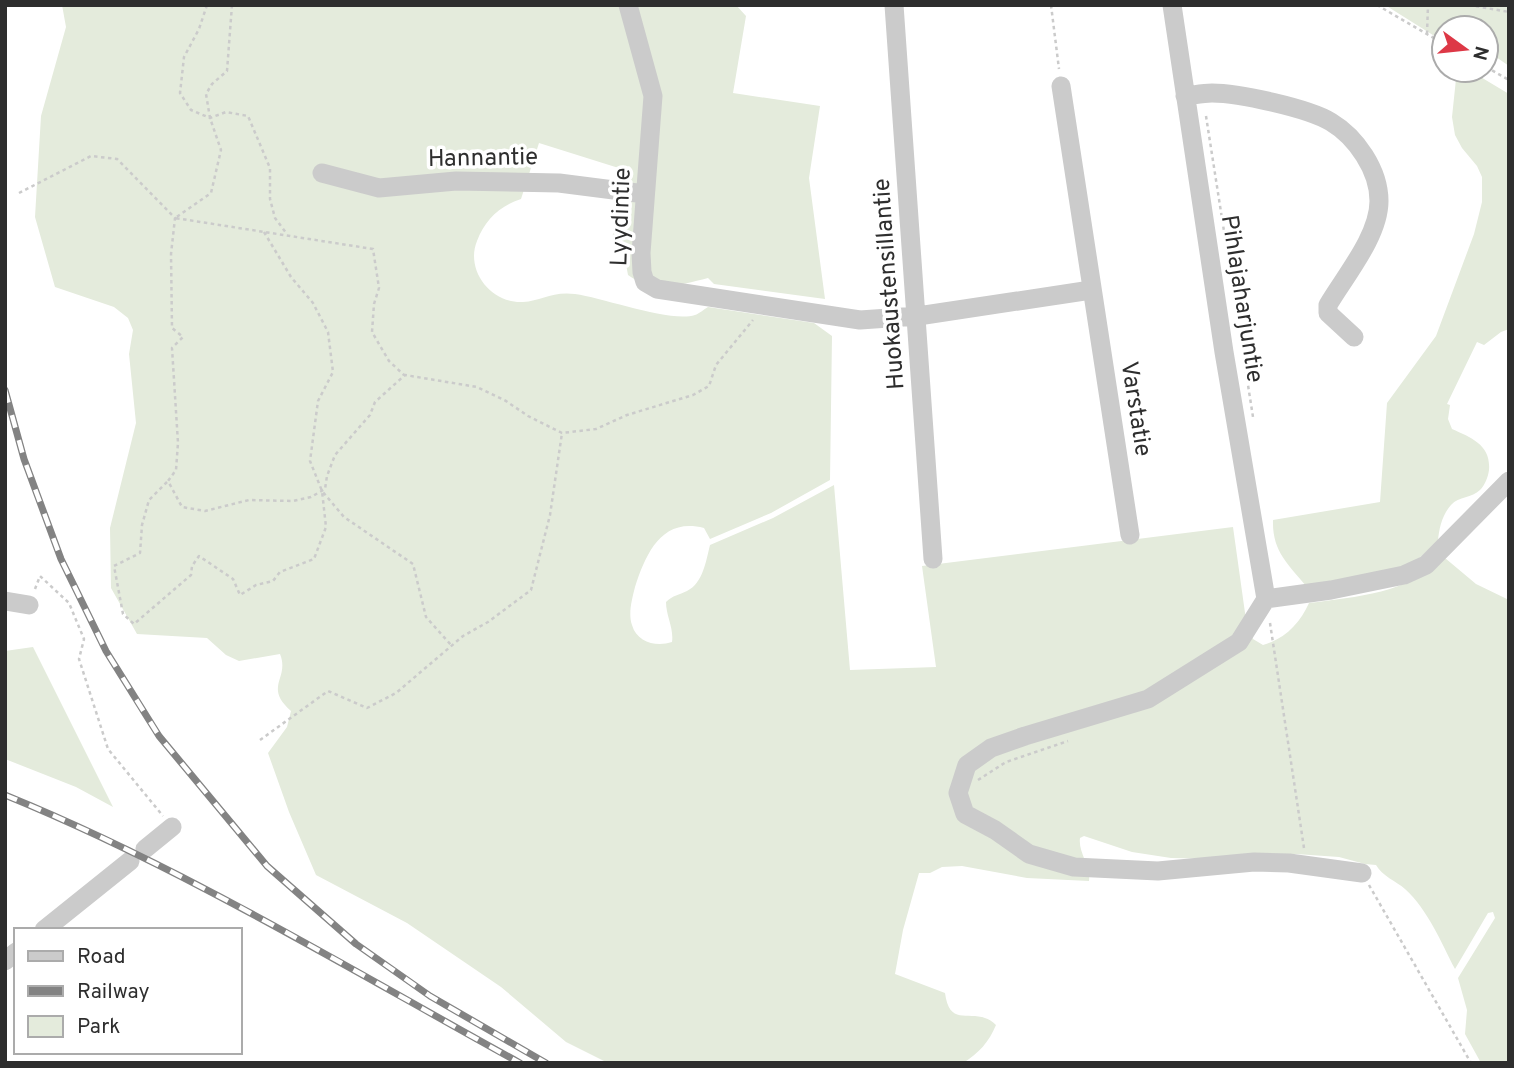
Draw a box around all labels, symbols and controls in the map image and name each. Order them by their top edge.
north arrow [1430,14,1500,84]
text: N [1466,43,1493,63]
street label: Hannantie [428,143,538,175]
street label: Lyydintie [605,167,639,267]
street label: Huokaustensillantie [868,177,912,391]
street label: Pihlajaharjuntie [1213,213,1269,385]
street label: Varstatie [1113,359,1157,459]
legend [14,928,242,1054]
text: Road [77,944,126,971]
text: Railway [77,979,150,1006]
text: Park [77,1014,120,1041]

